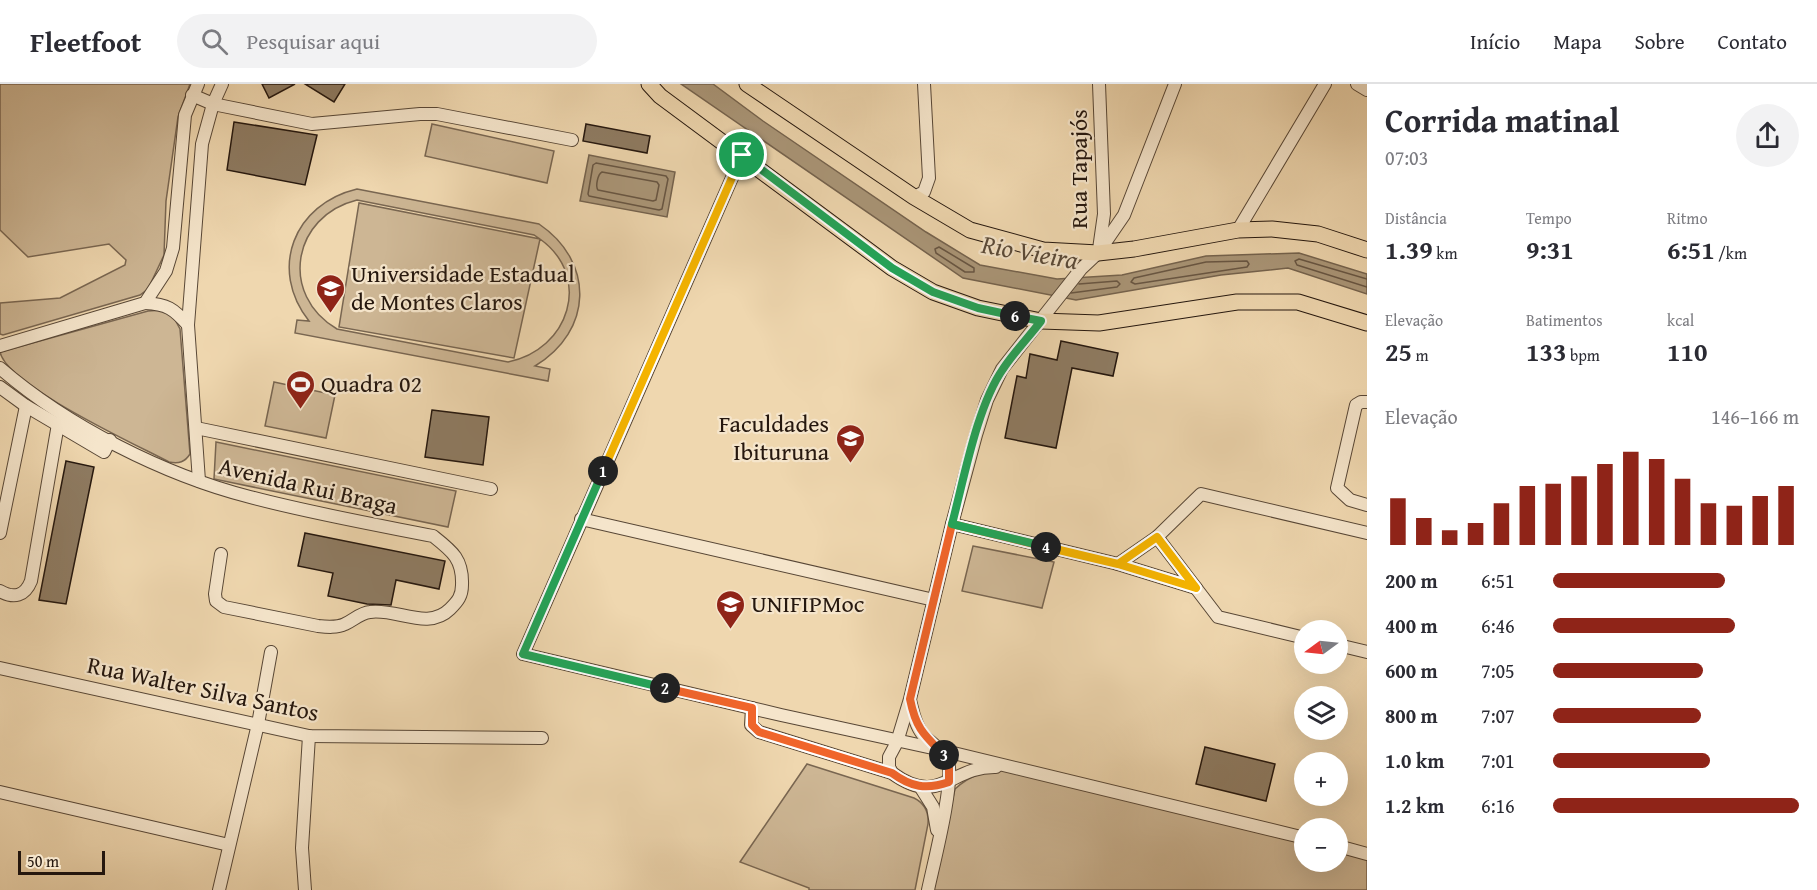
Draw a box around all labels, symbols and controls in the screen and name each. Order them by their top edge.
search box [177,14,597,68]
text: Fleetfoot [30,21,141,62]
icon: search [198,25,231,58]
text: Pesquisar aqui [246,25,380,57]
text: Início [1470,26,1520,57]
text: Mapa [1553,26,1602,57]
text: Sobre [1635,26,1685,57]
text: Contato [1718,26,1787,57]
text: Corrida matinal [1385,96,1619,144]
button: share [1736,104,1799,167]
street label: Rua Tapajós [1061,109,1096,229]
pin [716,129,767,180]
icon: arrive [725,138,758,171]
text: 07:03 [1385,143,1428,172]
text: Distância [1385,206,1447,230]
text: Tempo [1526,206,1572,230]
text: Ritmo [1667,206,1708,230]
water label: Rio Vieira [978,224,1081,279]
text: 1.39 [1385,230,1433,269]
text: 9:31 [1526,230,1574,269]
text: 6:51 [1667,230,1715,269]
text: km [1433,241,1457,265]
text: /km [1715,241,1747,265]
place label: Universidade Estadual de Montes Claros [351,256,575,319]
school or university icon: Universidade Estadual de Montes Claros [314,272,346,314]
pin: 6 [1000,301,1030,331]
text: 6 [1011,304,1019,328]
text: Elevação [1385,308,1443,332]
text: Batimentos [1526,308,1603,332]
text: kcal [1667,308,1694,332]
text: 25 [1385,332,1412,371]
text: 133 [1526,332,1566,371]
text: 110 [1667,332,1707,371]
text: m [1412,343,1429,367]
text: bpm [1566,343,1600,367]
place label: Quadra 02 [321,366,422,401]
sports icon: Quadra 02 [284,368,316,410]
text: Elevação [1385,402,1458,431]
text: 146–166 m [1711,402,1799,431]
place label: Faculdades Ibituruna [719,406,830,469]
school or university icon: Faculdades Ibituruna [834,422,866,464]
street label: Avenida Rui Braga [215,448,402,523]
pin: 1 [588,456,618,486]
text: 1 [599,459,607,483]
pin: 4 [1031,532,1061,562]
text: 4 [1042,535,1050,559]
text: 200 m [1385,566,1438,595]
text: 6:51 [1481,566,1515,595]
place label: UNIFIPMoc [751,586,865,621]
school or university icon: UNIFIPMoc [714,588,746,630]
text: 400 m [1385,611,1438,640]
text: 6:46 [1481,611,1515,640]
north arrow [1294,620,1348,674]
map controls [1294,620,1348,872]
street label: Rua Walter Silva Santos [84,647,322,730]
text: 600 m [1385,656,1438,685]
text: 7:05 [1481,656,1515,685]
pin: 2 [650,673,680,703]
text: 2 [661,676,669,700]
button: layers [1294,686,1348,740]
text: 800 m [1385,701,1438,730]
text: 7:07 [1481,701,1515,730]
pin: 3 [929,740,959,770]
text: 3 [940,743,948,767]
text: 1.0 km [1385,746,1444,775]
text: 7:01 [1481,746,1515,775]
button: + [1294,752,1348,806]
text: 1.2 km [1385,791,1444,820]
text: 6:16 [1481,791,1515,820]
button: − [1294,818,1348,872]
scale bar [18,848,105,876]
text: 50 m [27,849,59,873]

